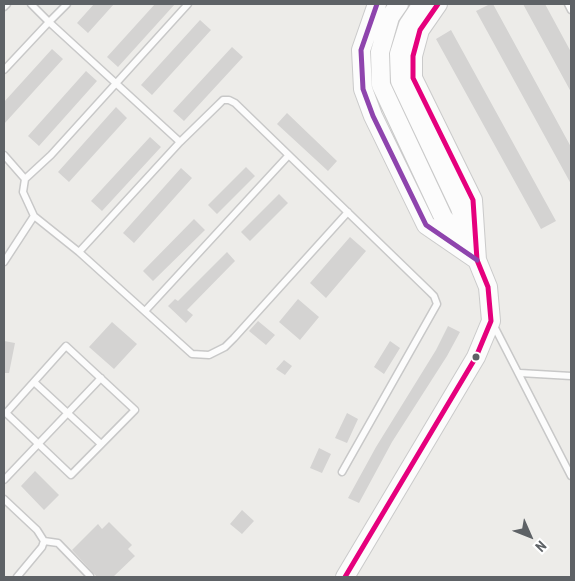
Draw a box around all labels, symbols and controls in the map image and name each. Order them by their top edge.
unlabelled marker [471,352,481,362]
north arrow [505,511,555,561]
text: N [532,538,550,555]

